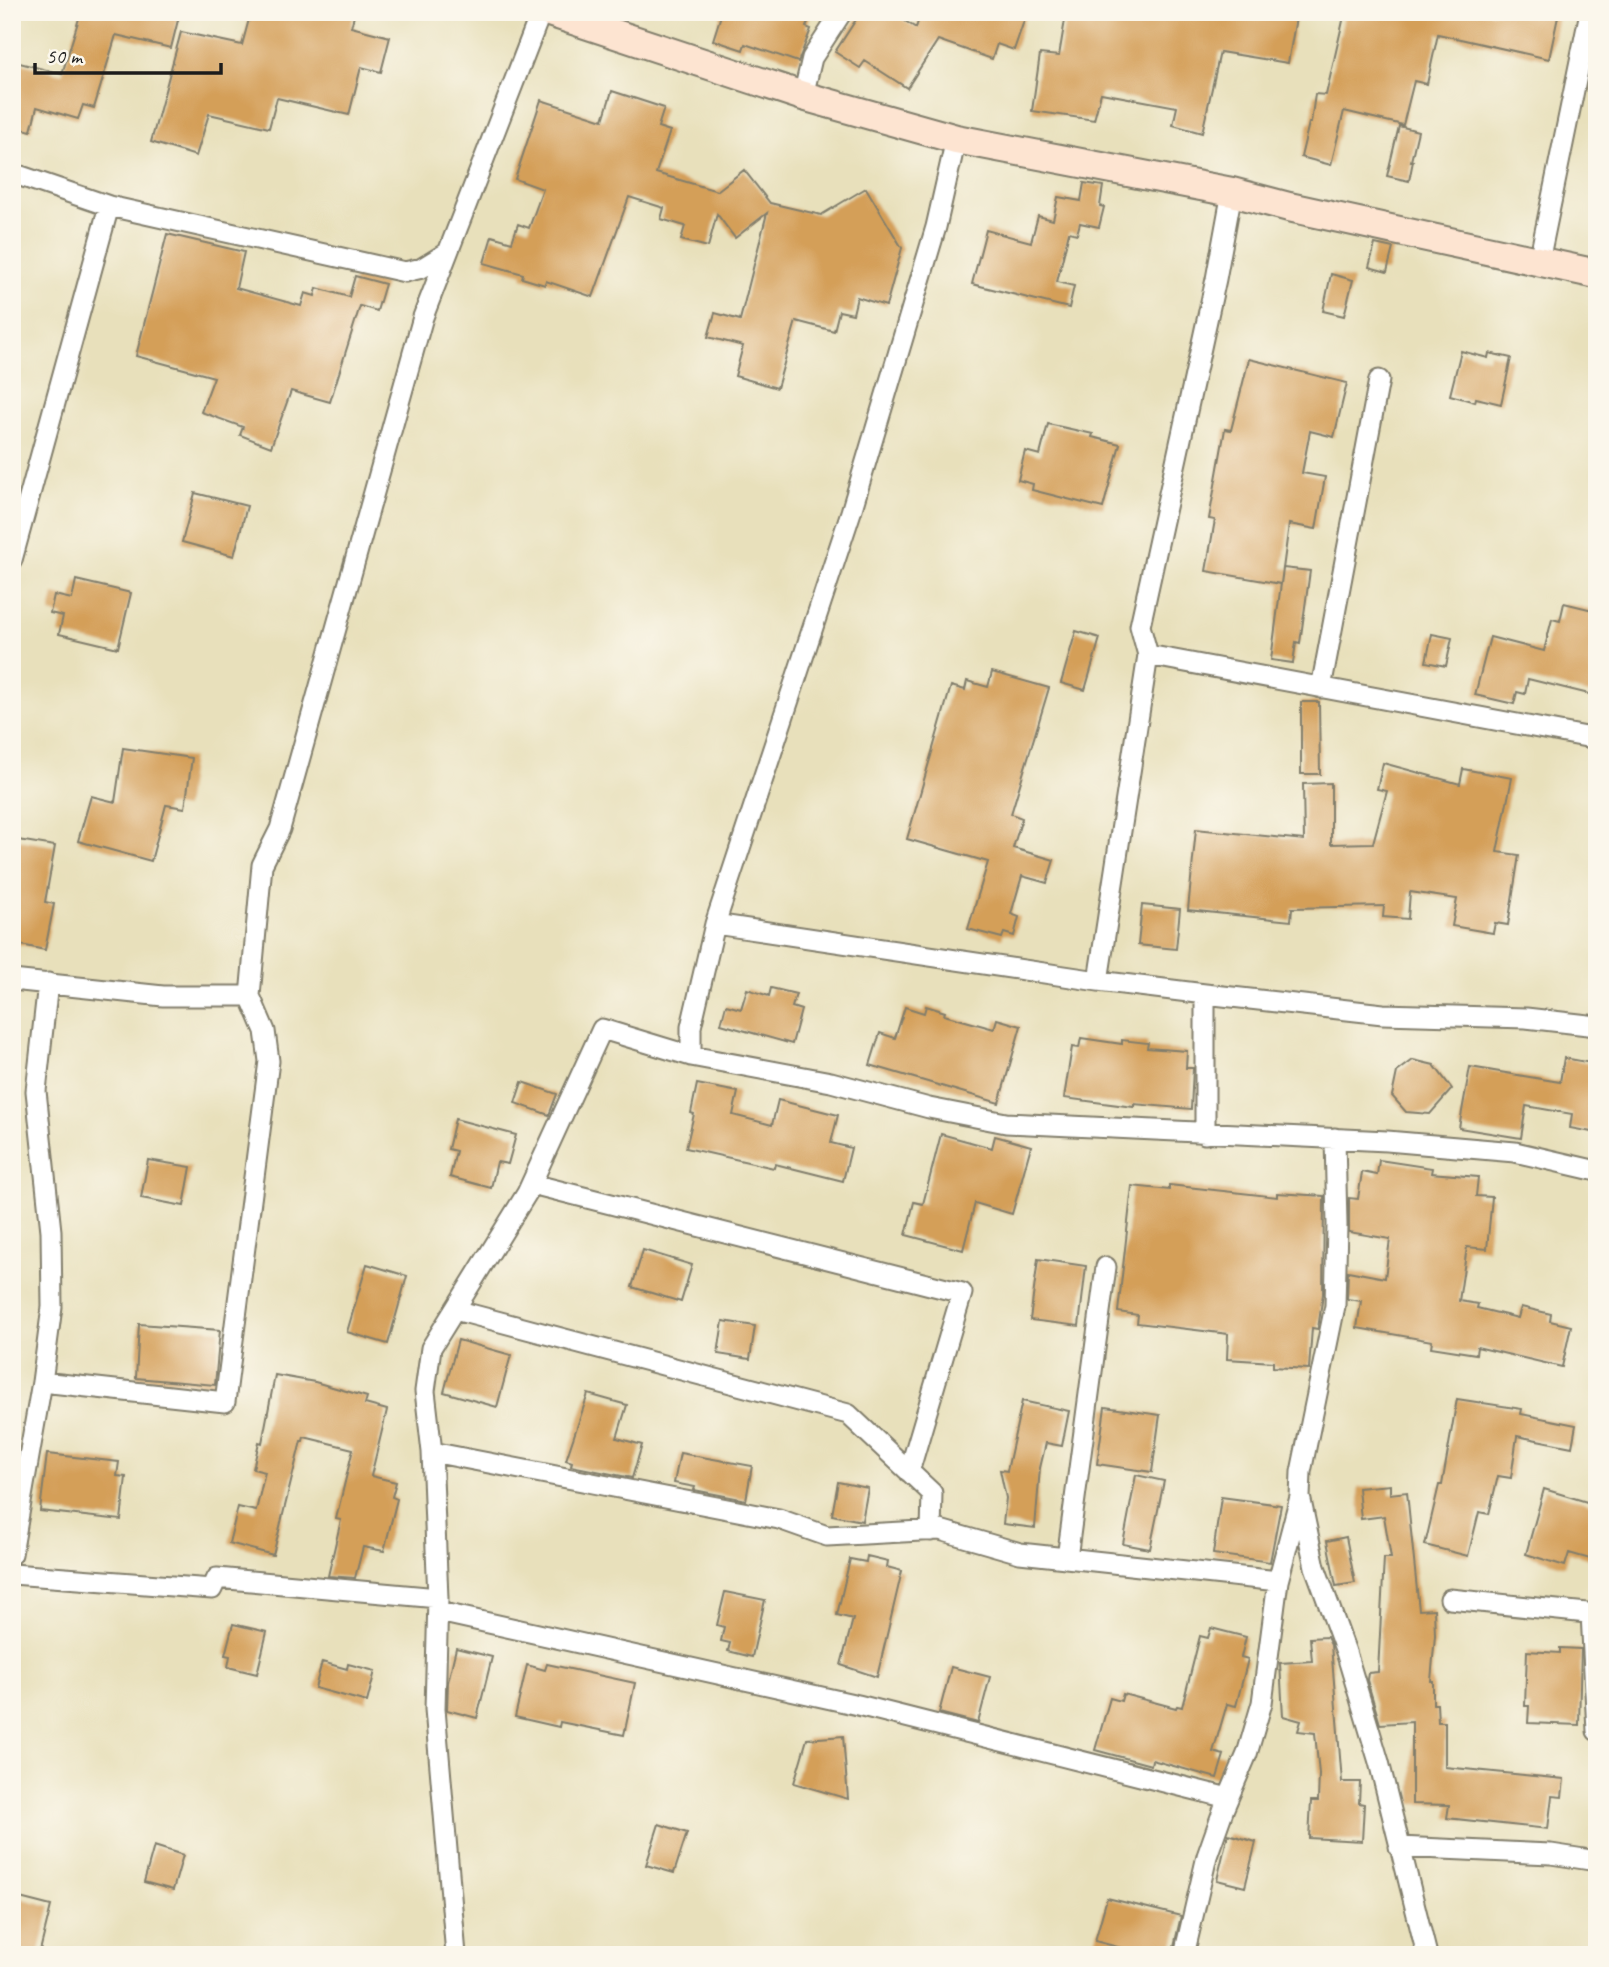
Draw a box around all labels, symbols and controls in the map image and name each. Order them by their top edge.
scale bar [35,32,220,76]
text: 50 m [46,43,84,69]

